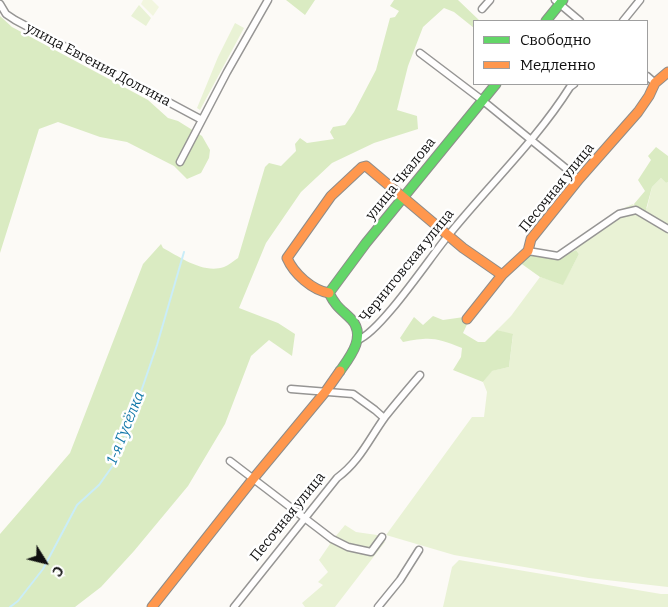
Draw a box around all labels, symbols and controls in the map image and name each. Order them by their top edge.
street label: улица Евгения Долгина [23,20,173,110]
legend [473,20,648,85]
text: Свободно [520,31,591,49]
text: Медленно [520,56,596,74]
street label: улица Чкалова [363,134,439,224]
street label: Песочная улица [516,140,598,236]
street label: Черниговская улица [356,206,458,326]
water label: 1-я Гусёлка [103,389,149,467]
street label: Песочная улица [247,469,329,565]
north arrow [20,537,70,587]
text: С [48,563,67,580]

